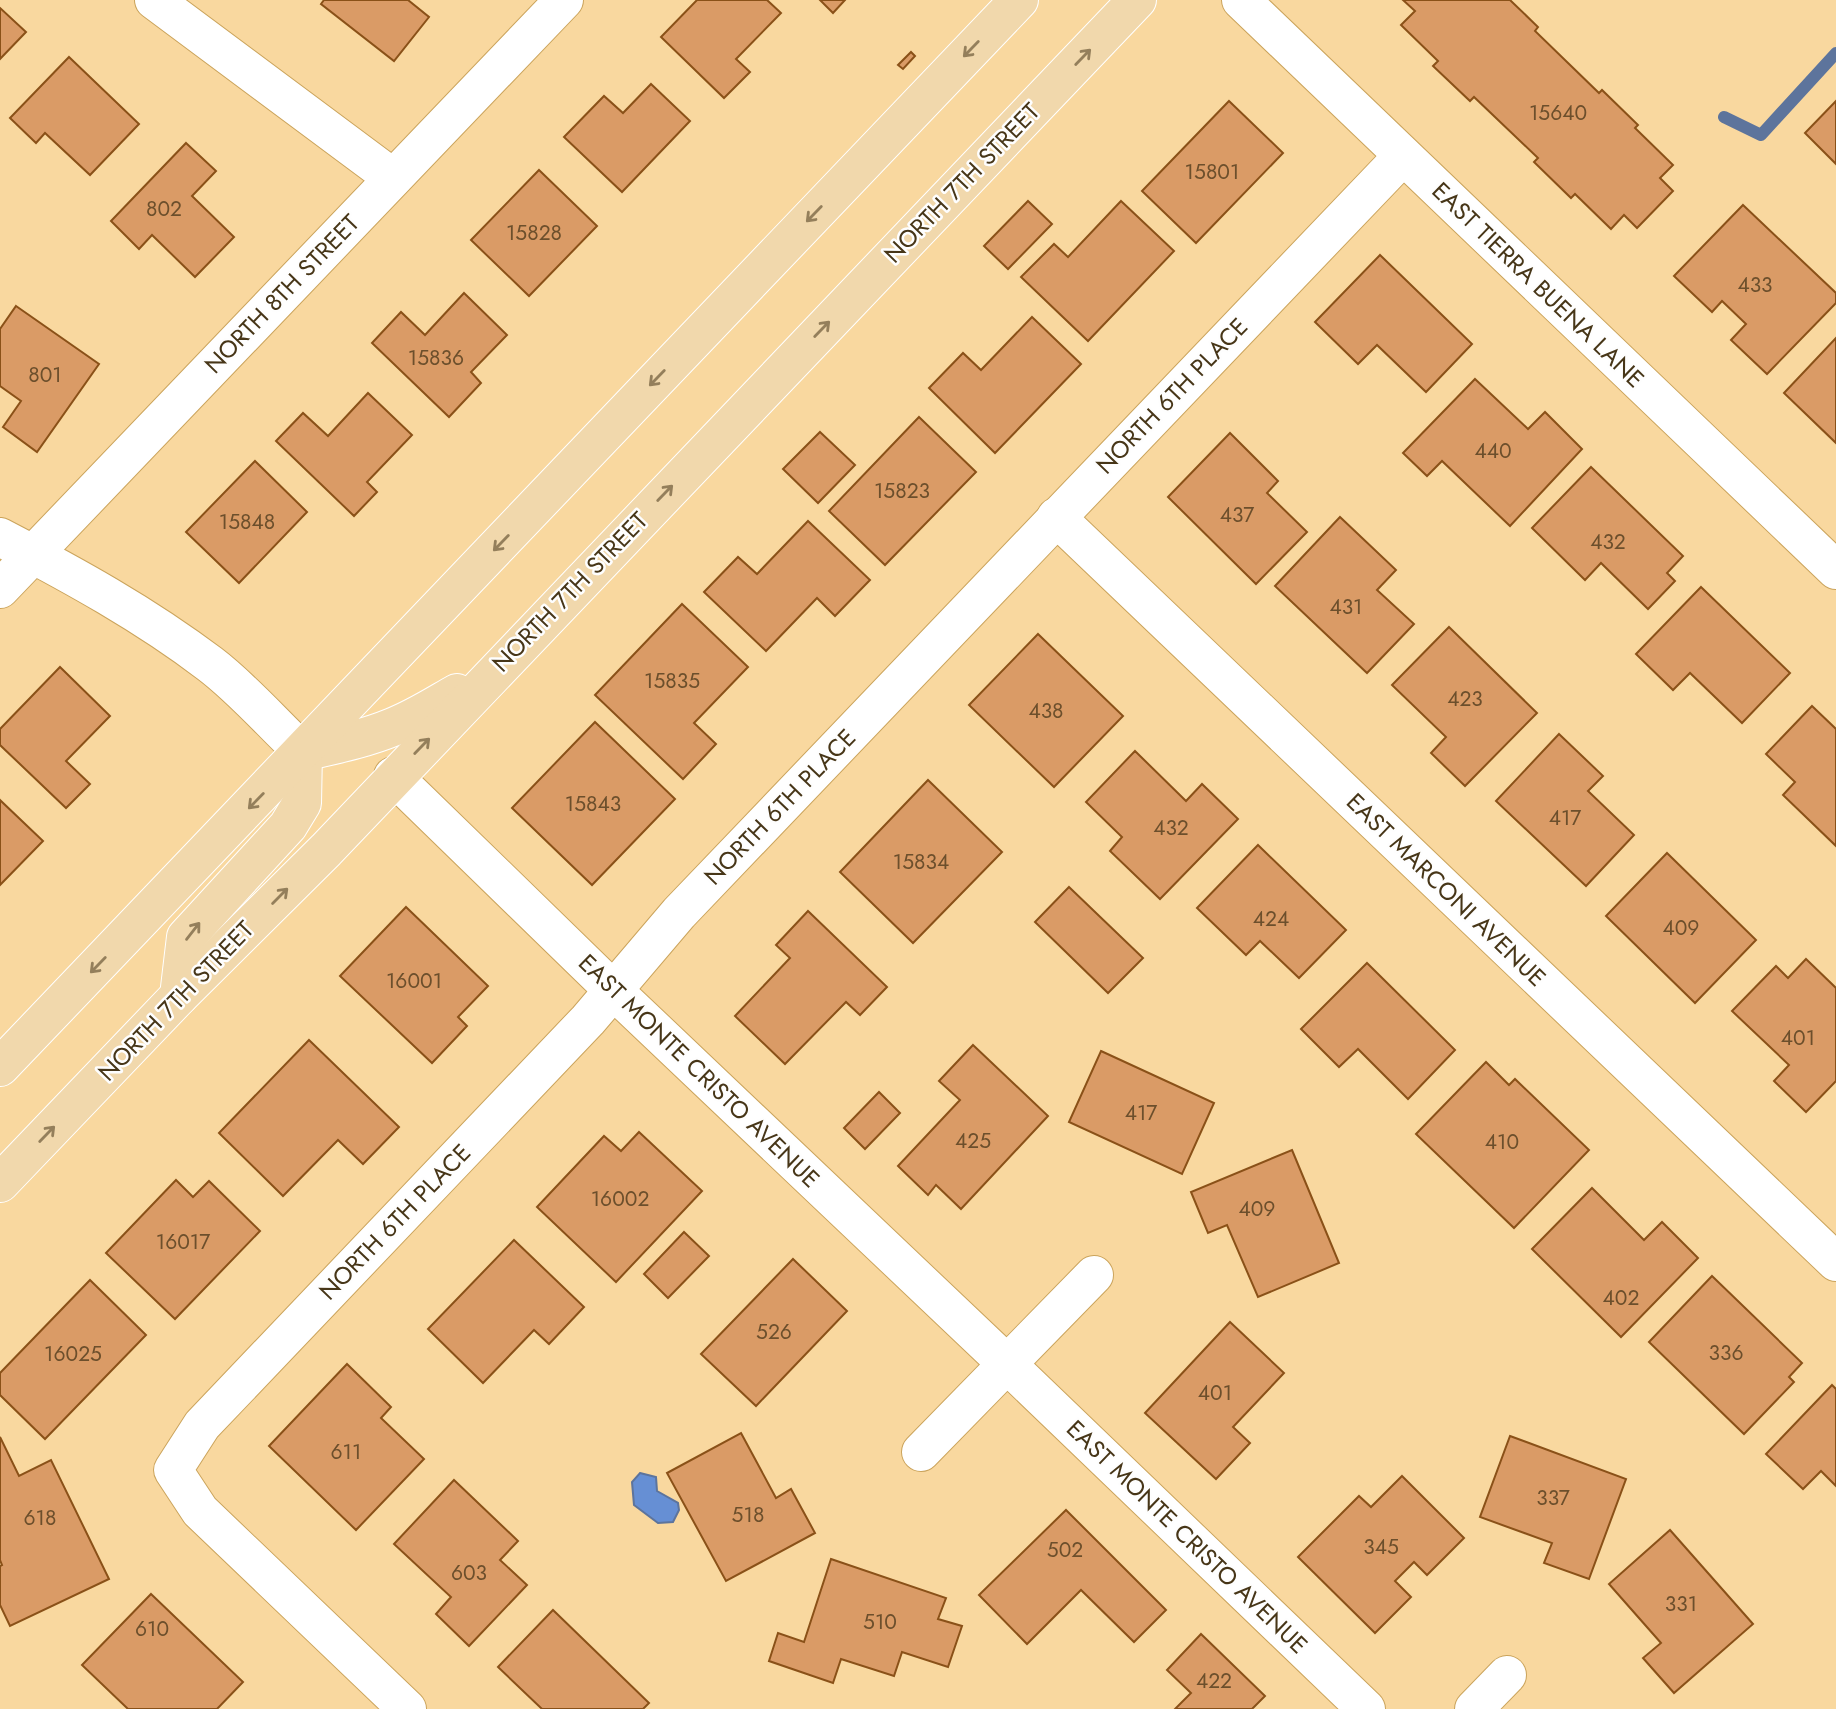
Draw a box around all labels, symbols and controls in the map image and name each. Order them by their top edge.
one-way arrow [963,40,980,57]
one-way arrow [1074,49,1091,66]
street label: NORTH 7TH STREET [876,95,1047,271]
house number: 15640 [1529,98,1587,128]
house number: 15801 [1185,157,1239,187]
street label: EAST TIERRA BUENA LANE [1424,174,1652,396]
house number: 802 [146,194,182,224]
one-way arrow [806,205,823,222]
street label: NORTH 8TH STREET [196,206,367,381]
house number: 15828 [506,218,562,248]
house number: 433 [1737,270,1773,300]
street label: NORTH 6TH PLACE [1088,310,1256,482]
one-way arrow [814,321,831,338]
house number: 15836 [408,343,464,373]
house number: 801 [28,360,62,390]
one-way arrow [649,370,666,387]
house number: 440 [1474,436,1512,466]
house number: 15823 [874,476,930,506]
one-way arrow [656,485,673,502]
house number: 437 [1220,500,1254,530]
street label: NORTH 7TH STREET [484,504,655,680]
house number: 15848 [219,507,275,537]
house number: 432 [1590,527,1626,557]
one-way arrow [492,535,509,552]
house number: 431 [1329,592,1363,622]
house number: 15835 [644,666,700,696]
house number: 423 [1447,684,1483,714]
house number: 438 [1028,696,1064,726]
street label: NORTH 6TH PLACE [696,721,864,893]
one-way arrow [414,738,431,755]
street label: EAST MARCONI AVENUE [1339,785,1554,994]
house number: 15843 [565,789,621,819]
one-way arrow [247,792,264,809]
house number: 417 [1549,803,1581,833]
house number: 432 [1153,813,1189,843]
house number: 15834 [893,847,949,877]
one-way arrow [271,887,288,904]
house number: 424 [1253,904,1289,934]
street label: NORTH 7TH STREET [90,913,261,1089]
house number: 409 [1663,913,1699,943]
one-way arrow [185,921,200,940]
street label: EAST MONTE CRISTO AVENUE [571,946,828,1196]
one-way arrow [90,956,106,974]
house number: 16001 [386,966,442,996]
house number: 401 [1781,1023,1815,1053]
house number: 417 [1125,1098,1157,1128]
one-way arrow [39,1126,56,1143]
house number: 425 [955,1126,991,1156]
house number: 410 [1485,1127,1519,1157]
street label: NORTH 6TH PLACE [311,1136,479,1308]
house number: 16002 [591,1184,649,1214]
house number: 409 [1239,1194,1275,1224]
house number: 16017 [156,1227,210,1257]
house number: 402 [1603,1283,1639,1313]
house number: 526 [756,1317,792,1347]
house number: 336 [1708,1338,1744,1368]
house number: 16025 [44,1339,102,1369]
house number: 401 [1198,1378,1232,1408]
street label: EAST MONTE CRISTO AVENUE [1059,1412,1316,1662]
house number: 611 [331,1437,362,1467]
house number: 337 [1536,1483,1570,1513]
house number: 518 [732,1500,764,1530]
house number: 618 [23,1503,57,1533]
house number: 345 [1363,1532,1399,1562]
house number: 502 [1047,1535,1083,1565]
house number: 603 [451,1558,487,1588]
house number: 331 [1665,1589,1697,1619]
house number: 510 [863,1607,897,1637]
house number: 610 [135,1614,169,1644]
house number: 422 [1196,1666,1232,1696]

